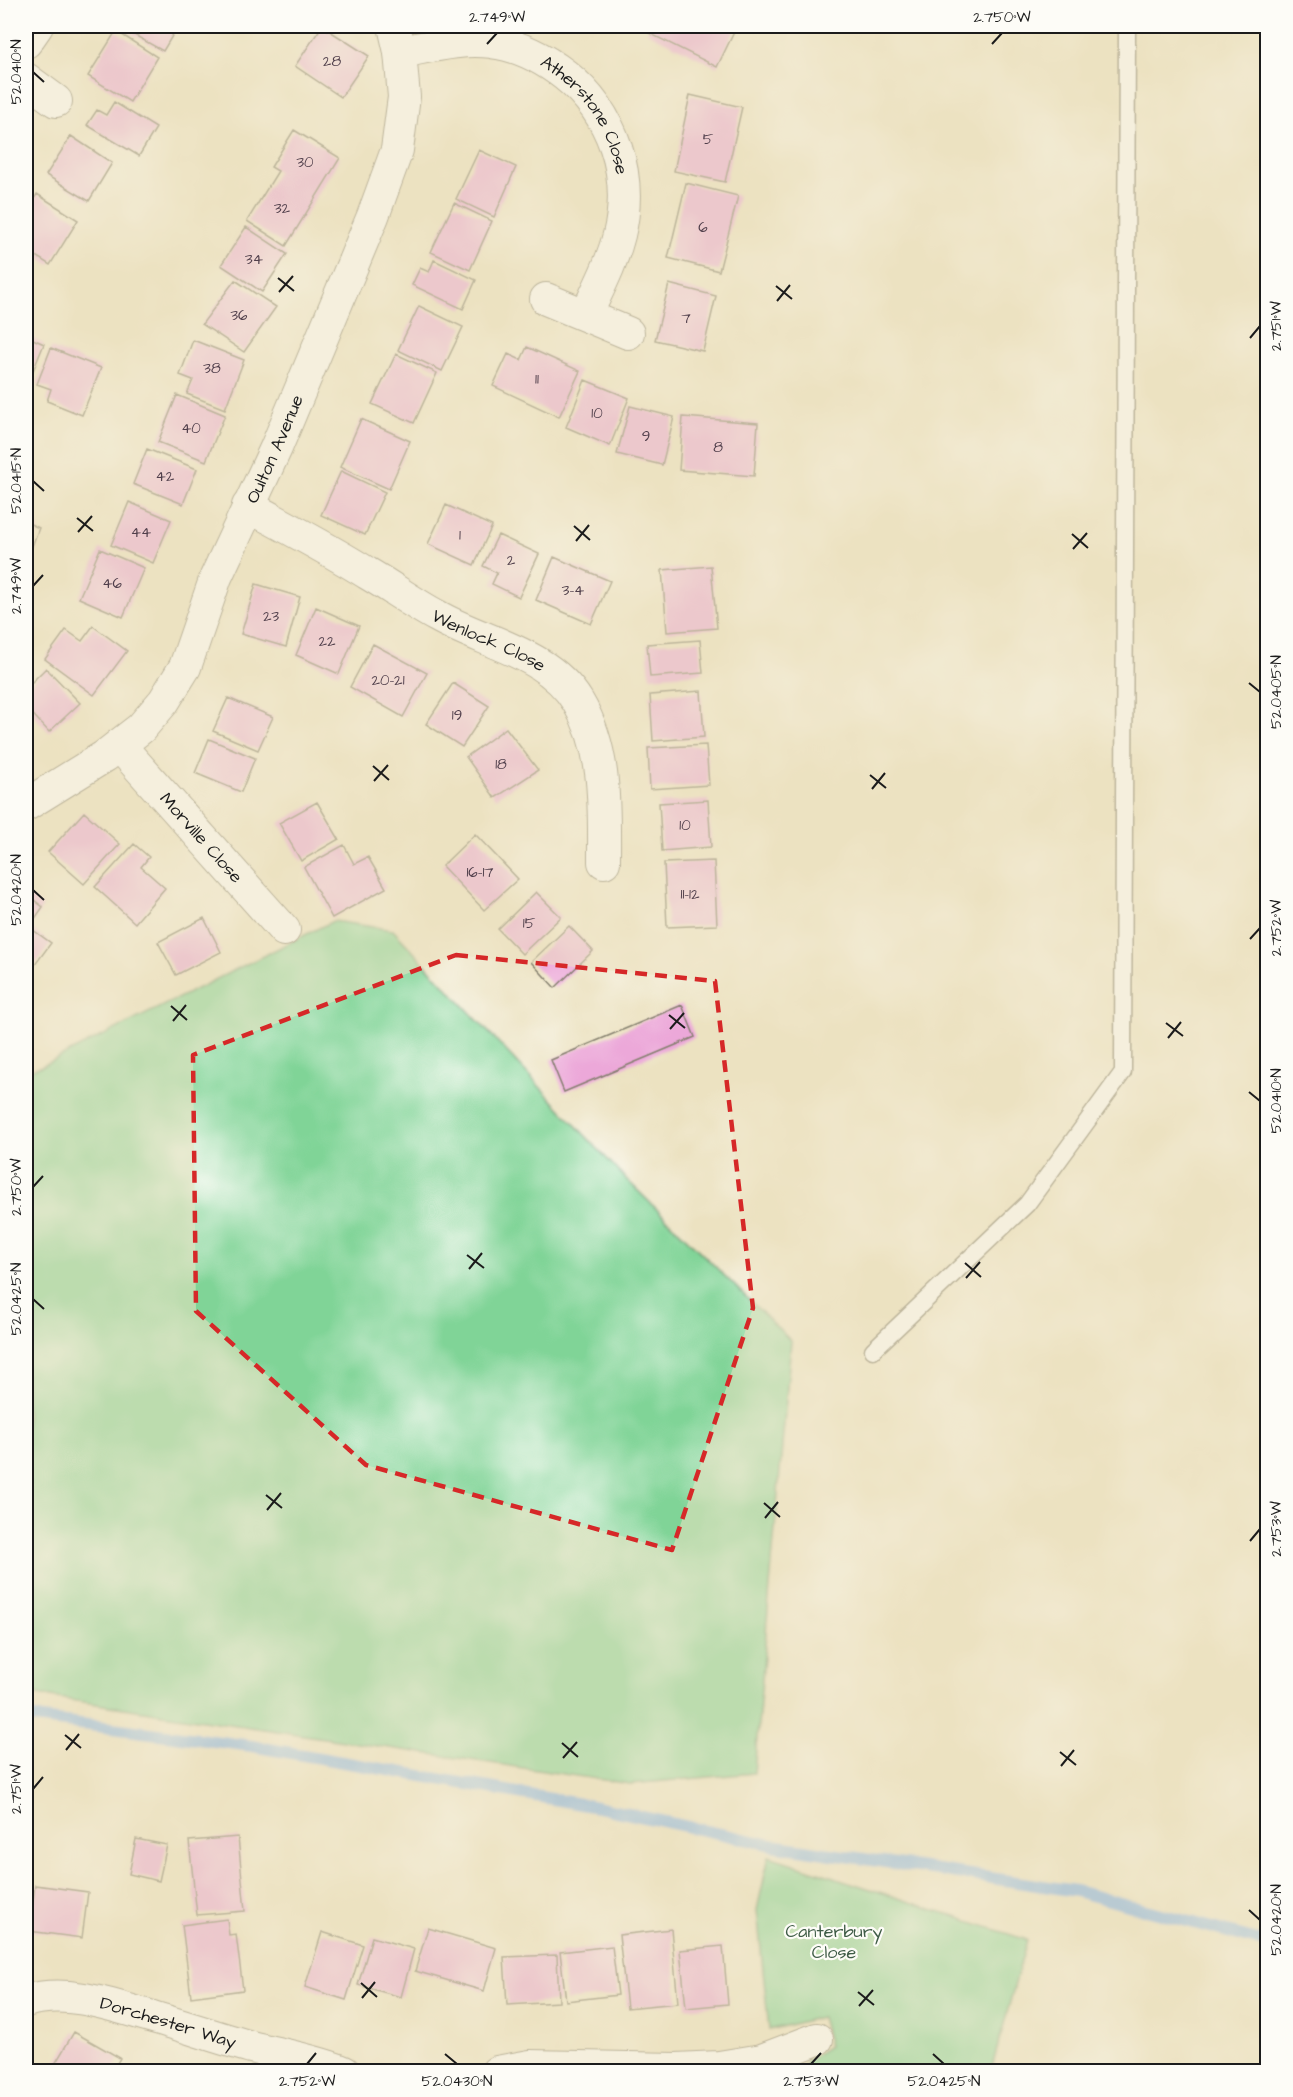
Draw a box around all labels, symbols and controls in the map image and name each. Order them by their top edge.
text: 2.749°W [469,7,525,28]
text: 2.750°W [973,7,1031,28]
text: 52.0410°N [6,39,27,105]
street label: Atherstone Close [536,49,634,177]
house number: 28 [323,51,341,72]
house number: 5 [703,129,714,150]
house number: 30 [296,152,314,173]
house number: 32 [274,198,291,219]
house number: 6 [698,217,708,238]
house number: 34 [245,249,263,270]
text: 2.751°W [1266,301,1287,351]
house number: 36 [230,305,248,326]
house number: 7 [681,308,691,329]
house number: 38 [203,358,221,379]
house number: 11 [535,369,539,390]
street label: Oulton Avenue [240,391,310,507]
house number: 10 [591,403,603,424]
house number: 40 [181,418,201,439]
house number: 9 [642,426,650,447]
house number: 8 [713,437,723,458]
text: 52.0415°N [6,448,27,514]
house number: 42 [156,466,175,487]
house number: 44 [131,522,151,543]
house number: 1 [459,525,461,546]
house number: 2 [507,550,516,571]
text: 2.749°W [6,558,27,614]
house number: 46 [102,573,122,594]
house number: 3-4 [562,580,584,601]
street label: Wenlock Close [427,603,551,678]
house number: 23 [263,606,279,627]
house number: 22 [318,631,336,652]
text: 52.0405°N [1266,655,1287,729]
house number: 20-21 [371,670,405,691]
house number: 19 [452,705,462,726]
house number: 18 [495,754,507,775]
street label: Morville Close [154,787,249,889]
house number: 10 [679,815,691,836]
text: 52.0420°N [6,854,27,926]
house number: 16-17 [466,862,494,883]
house number: 11-12 [681,884,700,905]
text: 2.752°W [1266,900,1287,956]
house number: 15 [523,913,536,934]
text: 52.0410°N [1266,1068,1287,1134]
text: 2.750°W [6,1158,27,1216]
text: 52.0425°N [6,1263,27,1335]
text: 2.753°W [1266,1501,1287,1557]
text: 2.751°W [6,1764,27,1814]
text: 52.0420°N [1266,1884,1287,1956]
park label: Canterbury Close [786,1919,883,1965]
street label: Dorchester Way [97,1991,239,2056]
text: 2.752°W [279,2071,335,2092]
text: 52.0430°N [422,2071,492,2092]
text: 2.753°W [783,2071,839,2092]
text: 52.0425°N [908,2071,980,2092]

